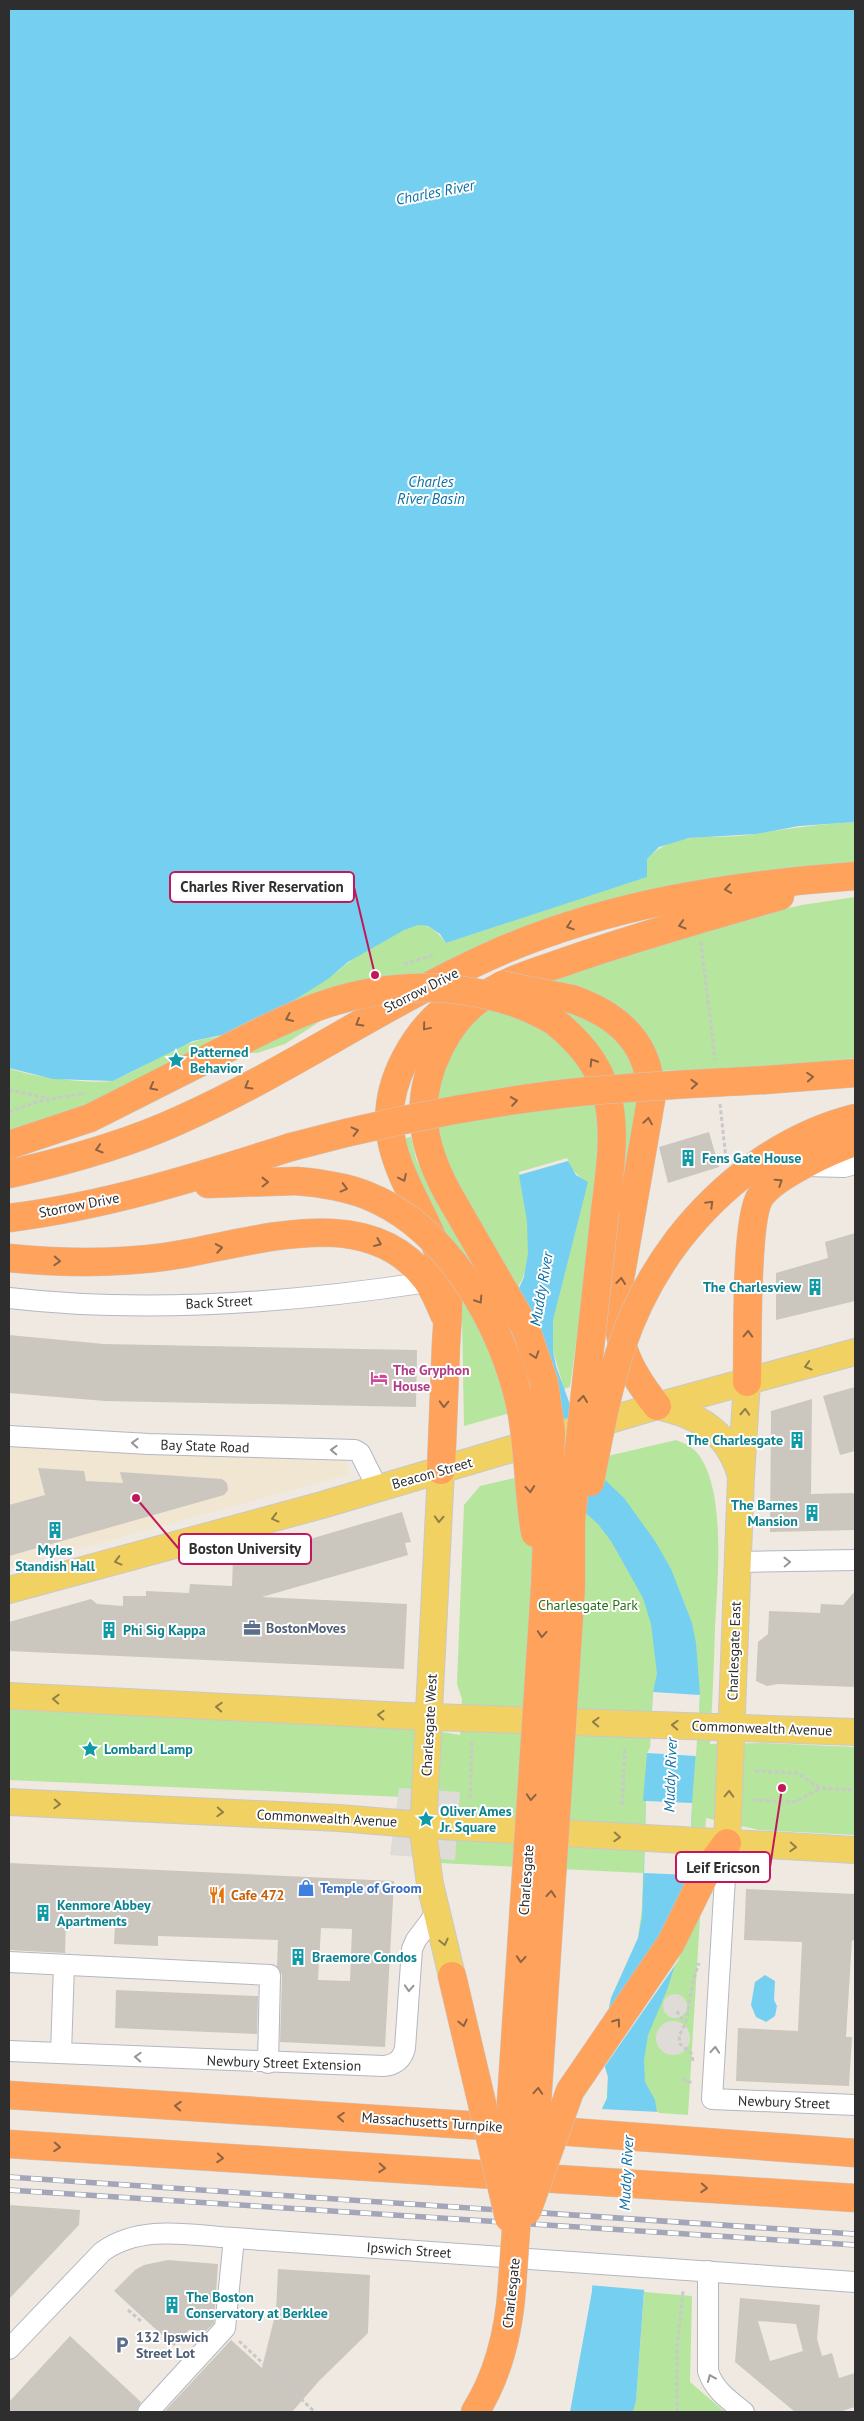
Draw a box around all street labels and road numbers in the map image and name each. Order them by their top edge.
street label: Storrow Drive [381,963,461,1017]
street label: Storrow Drive [37,1188,121,1222]
street label: Back Street [185,1291,253,1313]
street label: Bay State Road [160,1435,250,1457]
street label: Beacon Street [390,1453,475,1493]
street label: Charlesgate East [723,1601,745,1701]
street label: Charlesgate West [417,1673,441,1777]
street label: Commonwealth Avenue [691,1717,833,1739]
street label: Commonwealth Avenue [256,1805,398,1831]
street label: Charlesgate [515,1844,537,1916]
street label: Newbury Street Extension [206,2051,362,2075]
street label: Newbury Street [738,2091,831,2113]
street label: Massachusetts Turnpike [361,2108,503,2136]
street label: Ipswich Street [366,2238,452,2262]
street label: Charlesgate [498,2257,524,2329]

